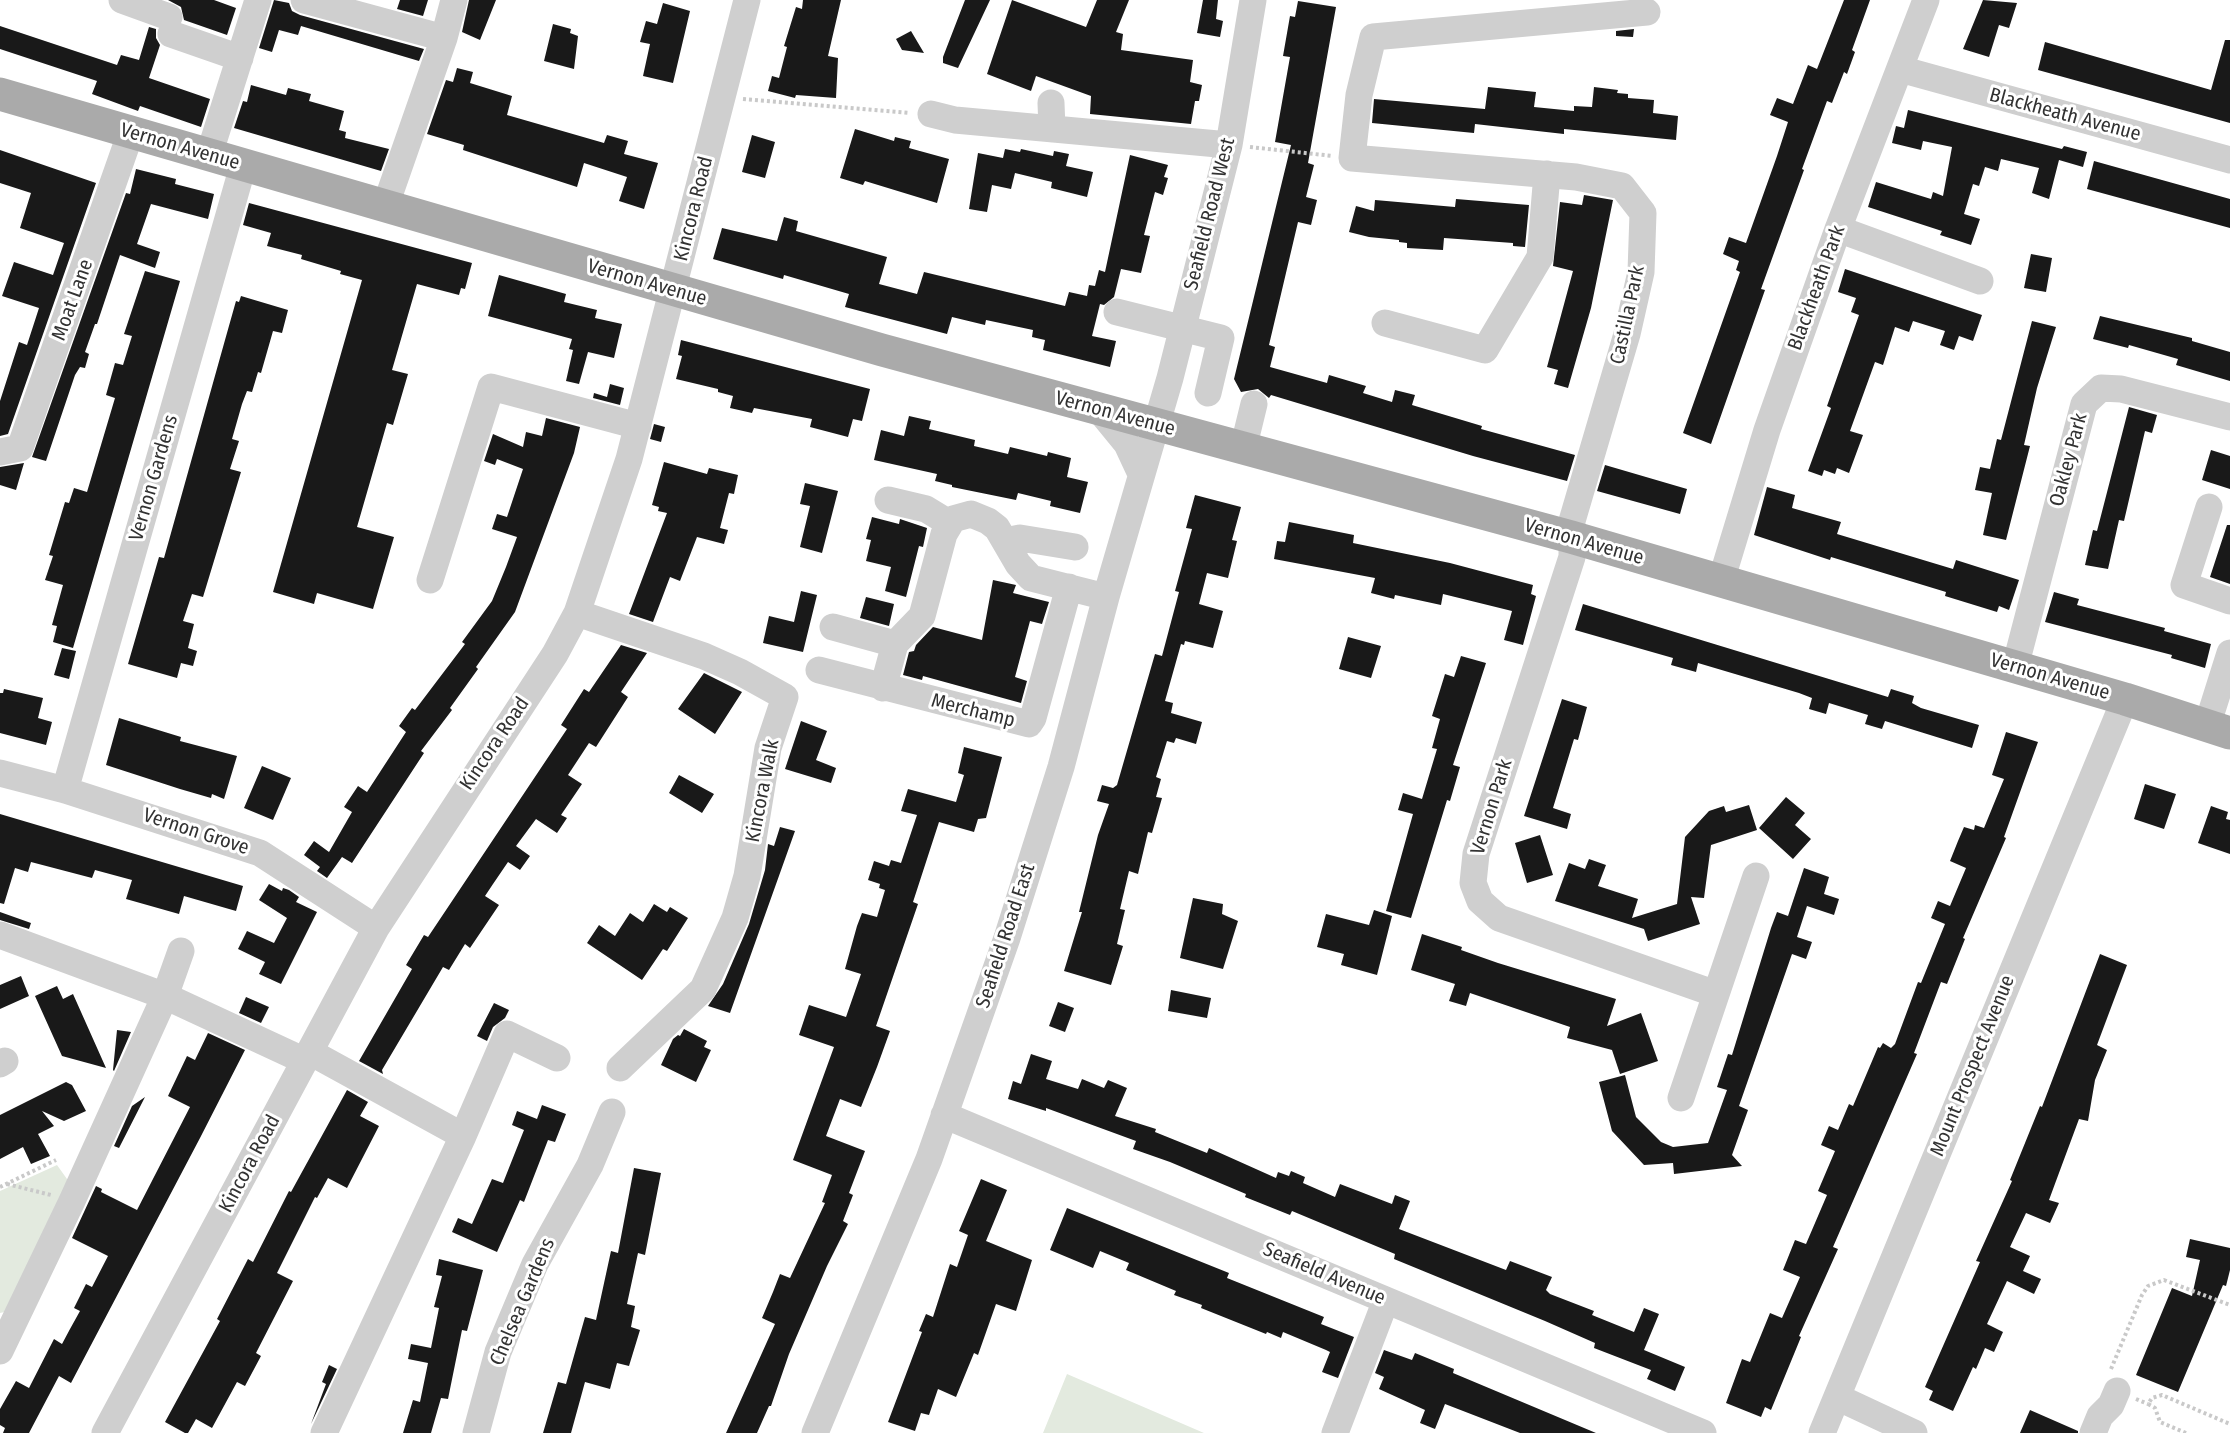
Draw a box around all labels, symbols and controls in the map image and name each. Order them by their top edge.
street label: Blackheath Avenue [1987,83,2143,147]
street label: Vernon Avenue [118,119,242,175]
street label: Seafield Road West [1179,135,1241,293]
street label: Kincora Road [669,154,719,264]
street label: Blackheath Park [1783,222,1851,354]
street label: Vernon Avenue [585,255,709,311]
street label: Moat Lane [47,256,99,344]
street label: Castilla Park [1606,263,1650,367]
street label: Vernon Avenue [1053,386,1177,442]
street label: Oakley Park [2045,411,2093,509]
street label: Vernon Gardens [125,412,183,544]
street label: Vernon Avenue [1522,514,1646,570]
street label: Vernon Avenue [1988,649,2112,705]
street label: Merchamp [929,689,1017,733]
street label: Kincora Road [455,693,535,795]
street label: Kincora Walk [741,738,785,844]
street label: Vernon Park [1466,756,1518,858]
street label: Vernon Grove [140,804,252,860]
street label: Seafield Road East [971,861,1041,1011]
street label: Mount Prospect Avenue [1926,972,2020,1160]
street label: Kincora Road [214,1111,286,1217]
street label: Chelsea Gardens [485,1235,561,1369]
street label: Seafield Avenue [1259,1237,1389,1311]

